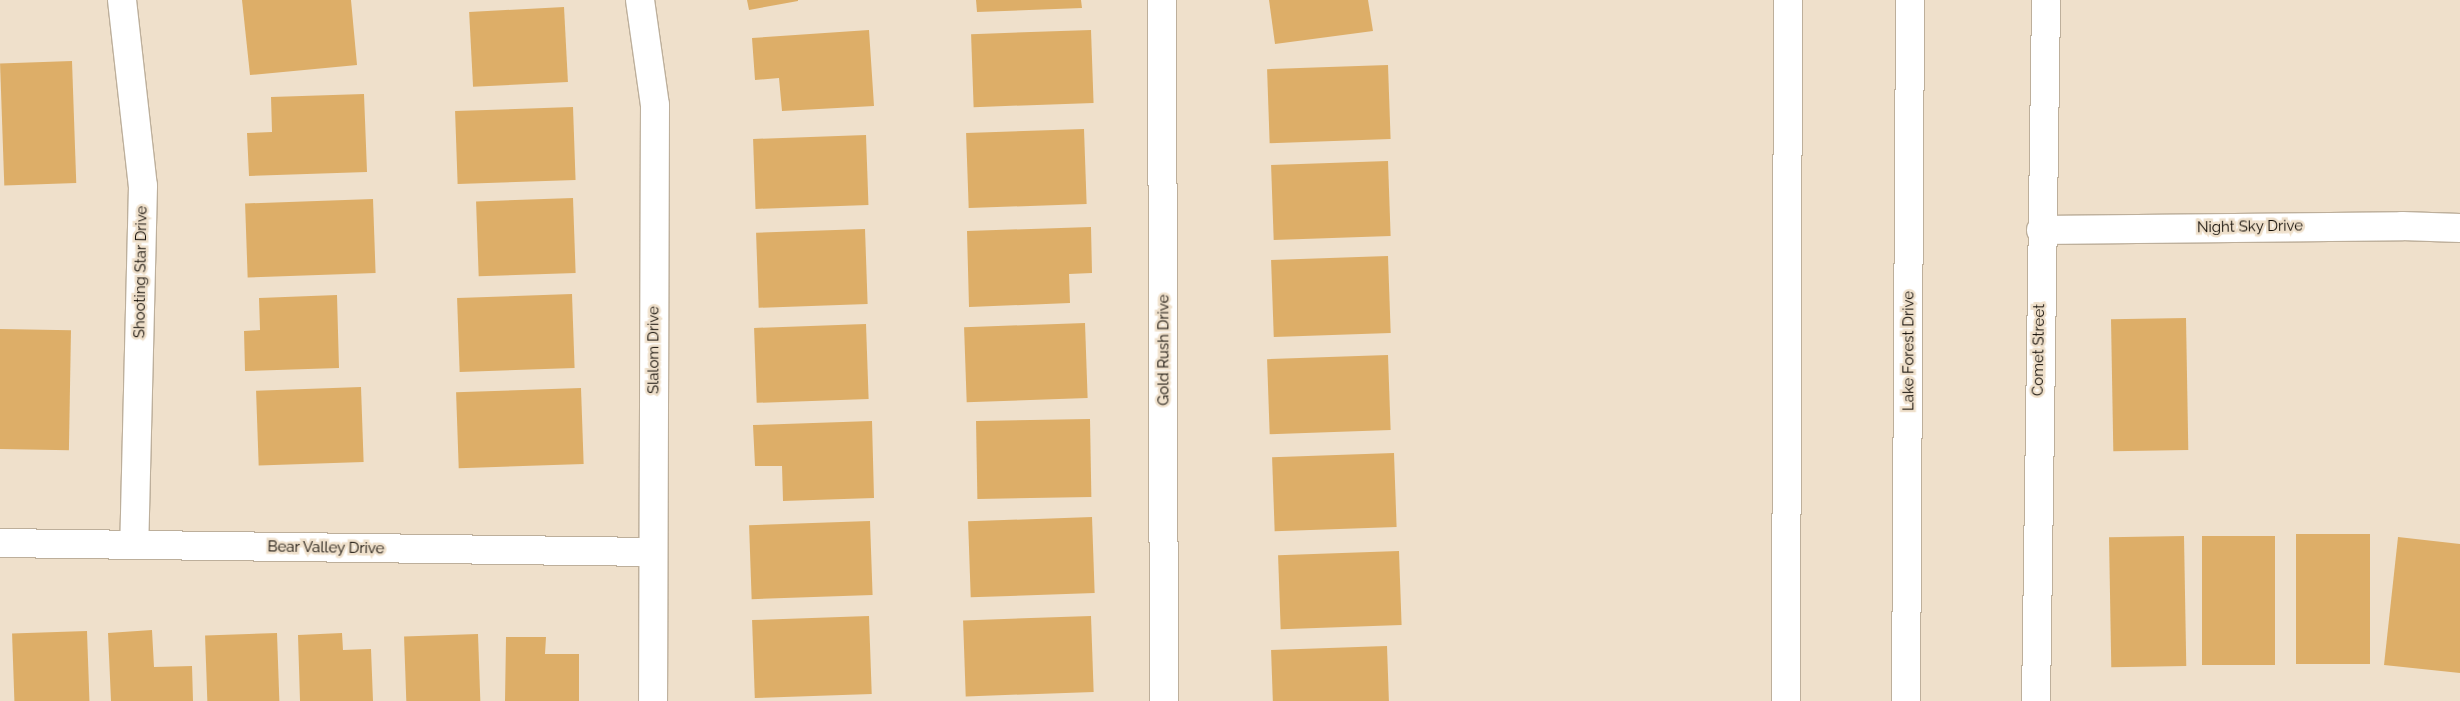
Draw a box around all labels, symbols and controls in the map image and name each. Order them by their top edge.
street label: Shooting Star Drive [131,205,151,339]
street label: Night Sky Drive [2197,217,2303,237]
street label: Lake Forest Drive [1900,291,1918,411]
street label: Gold Rush Drive [1155,294,1173,406]
street label: Comet Street [2029,304,2049,396]
street label: Slalom Drive [645,306,663,394]
street label: Bear Valley Drive [267,538,385,558]

